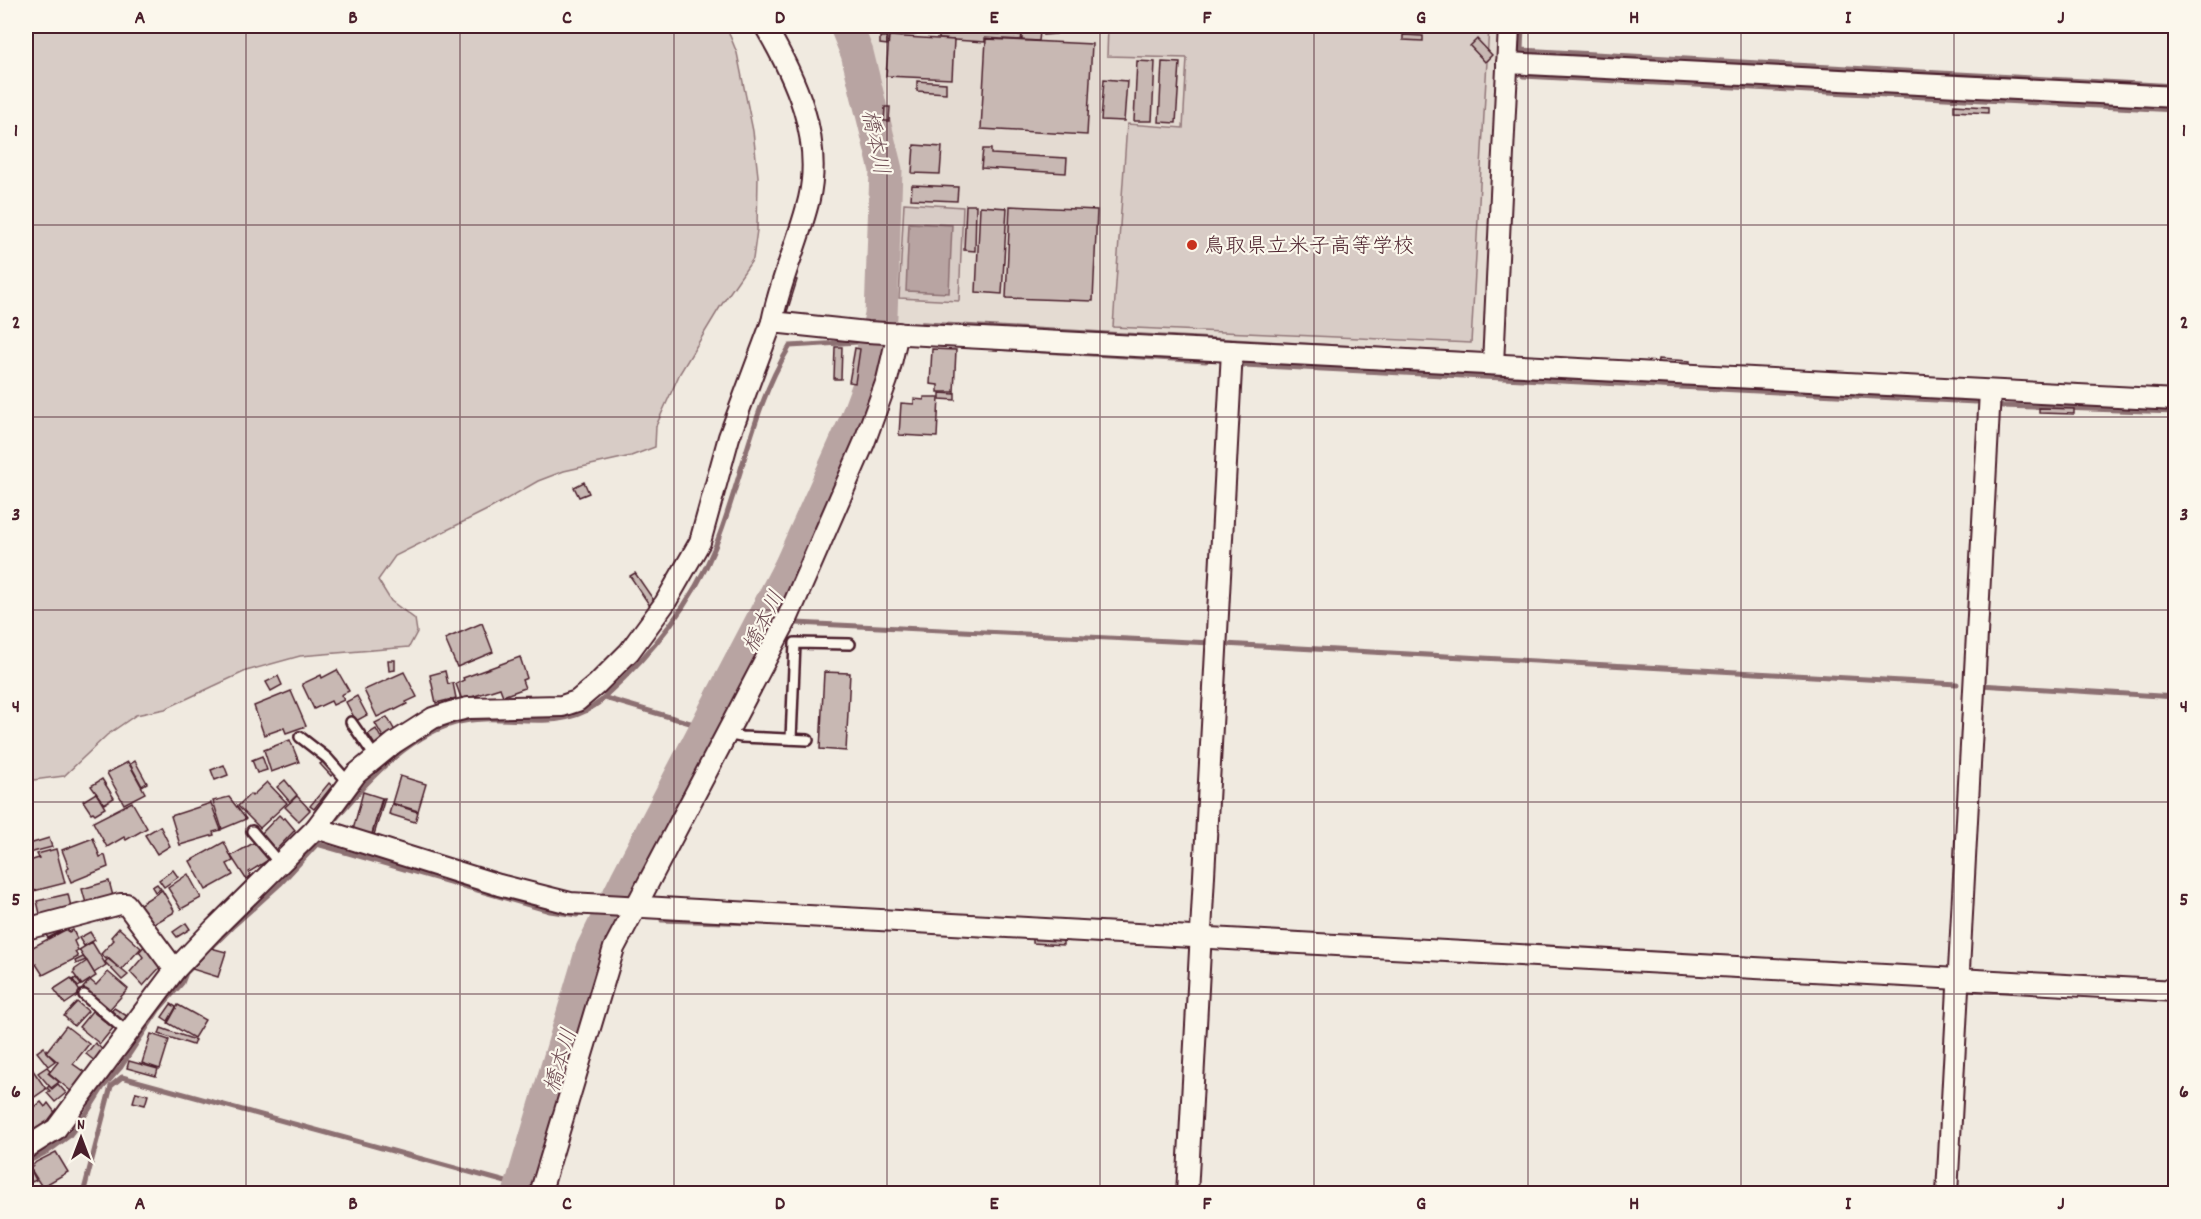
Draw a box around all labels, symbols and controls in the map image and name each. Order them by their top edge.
text: A [135,5,146,33]
text: B [348,5,358,33]
text: C [562,5,572,33]
text: D [775,5,786,33]
text: E [989,5,999,33]
text: F [1203,5,1213,33]
text: G [1416,5,1426,33]
text: H [1629,5,1639,33]
text: I [1845,5,1852,33]
text: J [2057,5,2065,33]
water label: 橋本川 [852,107,895,178]
text: 1 [14,118,18,146]
text: 1 [2182,118,2186,146]
place label: 鳥取県立米子高等学校 [1204,233,1414,263]
marker: 鳥取県立米子高等学校 [1185,238,1199,252]
text: 2 [12,310,20,338]
text: 2 [2180,310,2188,338]
text: 3 [12,502,20,530]
text: 3 [2180,502,2188,530]
water label: 橋本川 [736,586,794,659]
text: 4 [12,694,20,722]
text: 4 [2180,694,2188,722]
text: 5 [11,887,21,915]
text: 5 [2179,887,2189,915]
water label: 橋本川 [538,1025,587,1097]
text: 6 [11,1079,21,1107]
text: 6 [2179,1079,2189,1107]
north arrow [51,1108,111,1168]
text: N [77,1114,85,1137]
text: A [135,1191,146,1219]
text: B [348,1191,358,1219]
text: C [562,1191,572,1219]
text: D [775,1191,786,1219]
text: E [989,1191,999,1219]
text: F [1203,1191,1213,1219]
text: G [1416,1191,1426,1219]
text: H [1629,1191,1639,1219]
text: I [1845,1191,1852,1219]
text: J [2057,1191,2065,1219]

